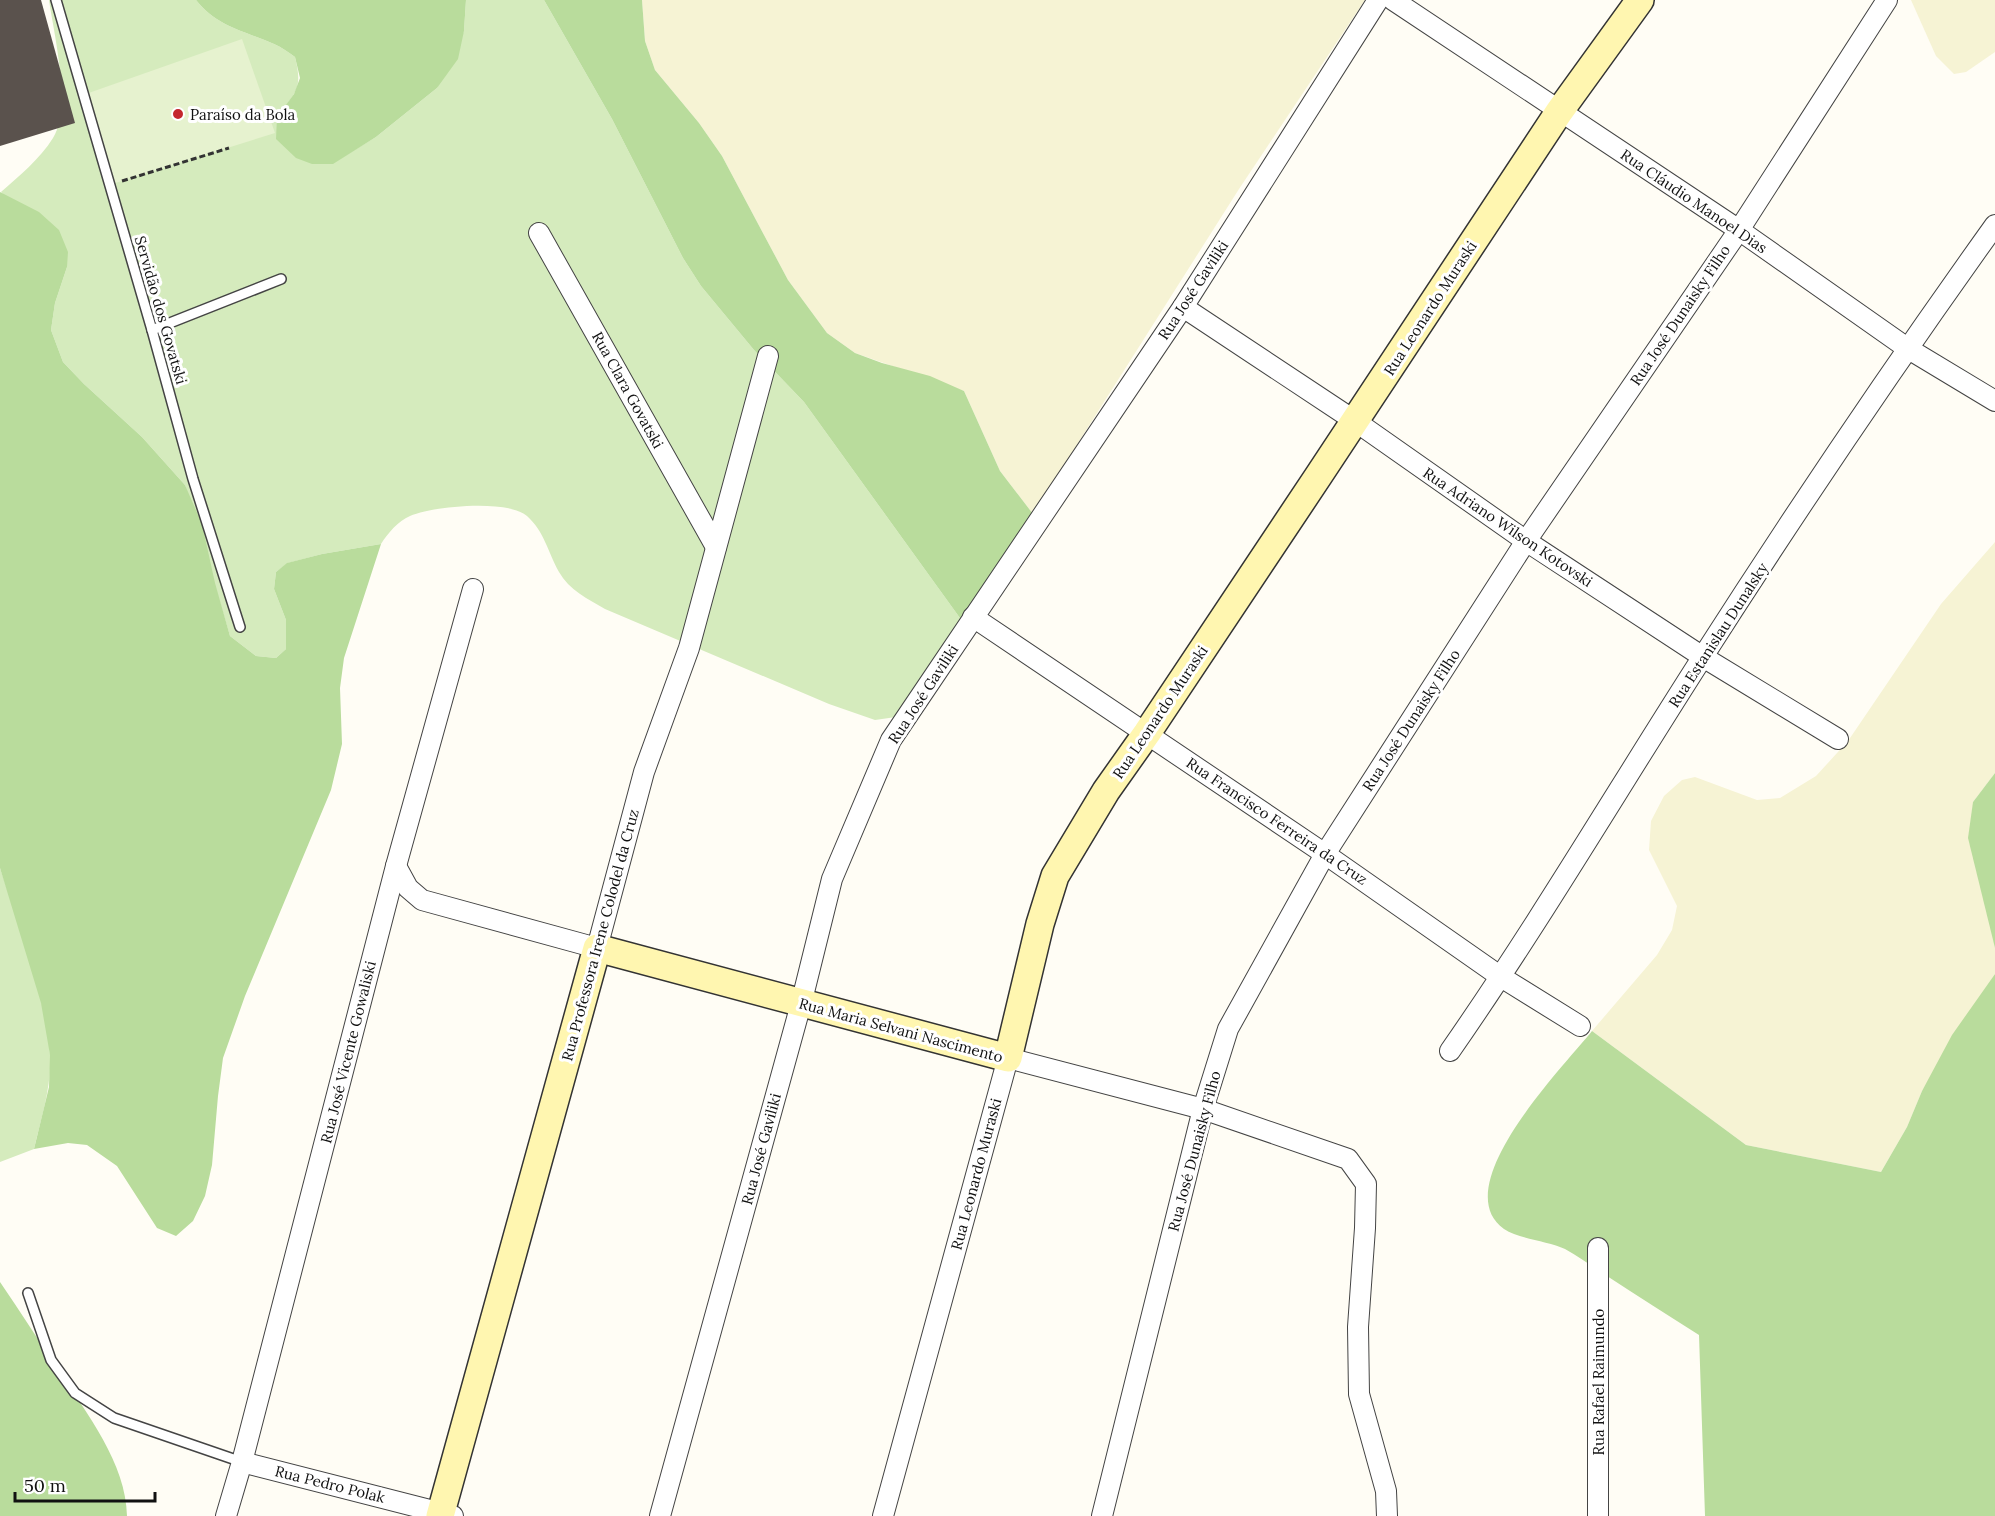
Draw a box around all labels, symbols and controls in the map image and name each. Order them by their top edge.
place label: Paraíso da Bola [190,105,296,124]
marker: Paraíso da Bola [171,107,185,121]
street label: Rua Cláudio Manoel Dias [1617,145,1771,257]
street label: Servidão dos Govatski [131,234,191,386]
street label: Rua José Gaviliki [1154,237,1232,343]
street label: Rua Leonardo Muraski [1379,237,1481,379]
street label: Rua José Dunaisky Filho [1626,241,1734,389]
street label: Rua Clara Govatski [588,328,668,452]
street label: Rua Adriano Wilson Kotovski [1420,463,1596,591]
street label: Rua Estanislau Dunalsky [1664,559,1772,711]
street label: Rua José Gaviliki [884,641,962,747]
street label: Rua Leonardo Muraski [1108,642,1212,782]
street label: Rua José Dunaisky Filho [1358,645,1464,795]
street label: Rua Francisco Ferreira da Cruz [1183,753,1371,889]
street label: Rua Professora Irene Colodel da Cruz [557,807,643,1063]
street label: Rua José Vicente Gowaliski [316,959,380,1145]
street label: Rua Maria Selvani Nascimento [797,994,1005,1066]
street label: Rua José Dunaisky Filho [1163,1068,1225,1233]
street label: Rua José Gaviliki [737,1091,785,1207]
street label: Rua Leonardo Muraski [947,1096,1005,1252]
street label: Rua Rafael Raimundo [1589,1308,1608,1455]
street label: Rua Pedro Polak [273,1461,387,1507]
scale bar [15,1465,154,1503]
text: 50 m [24,1474,66,1497]

